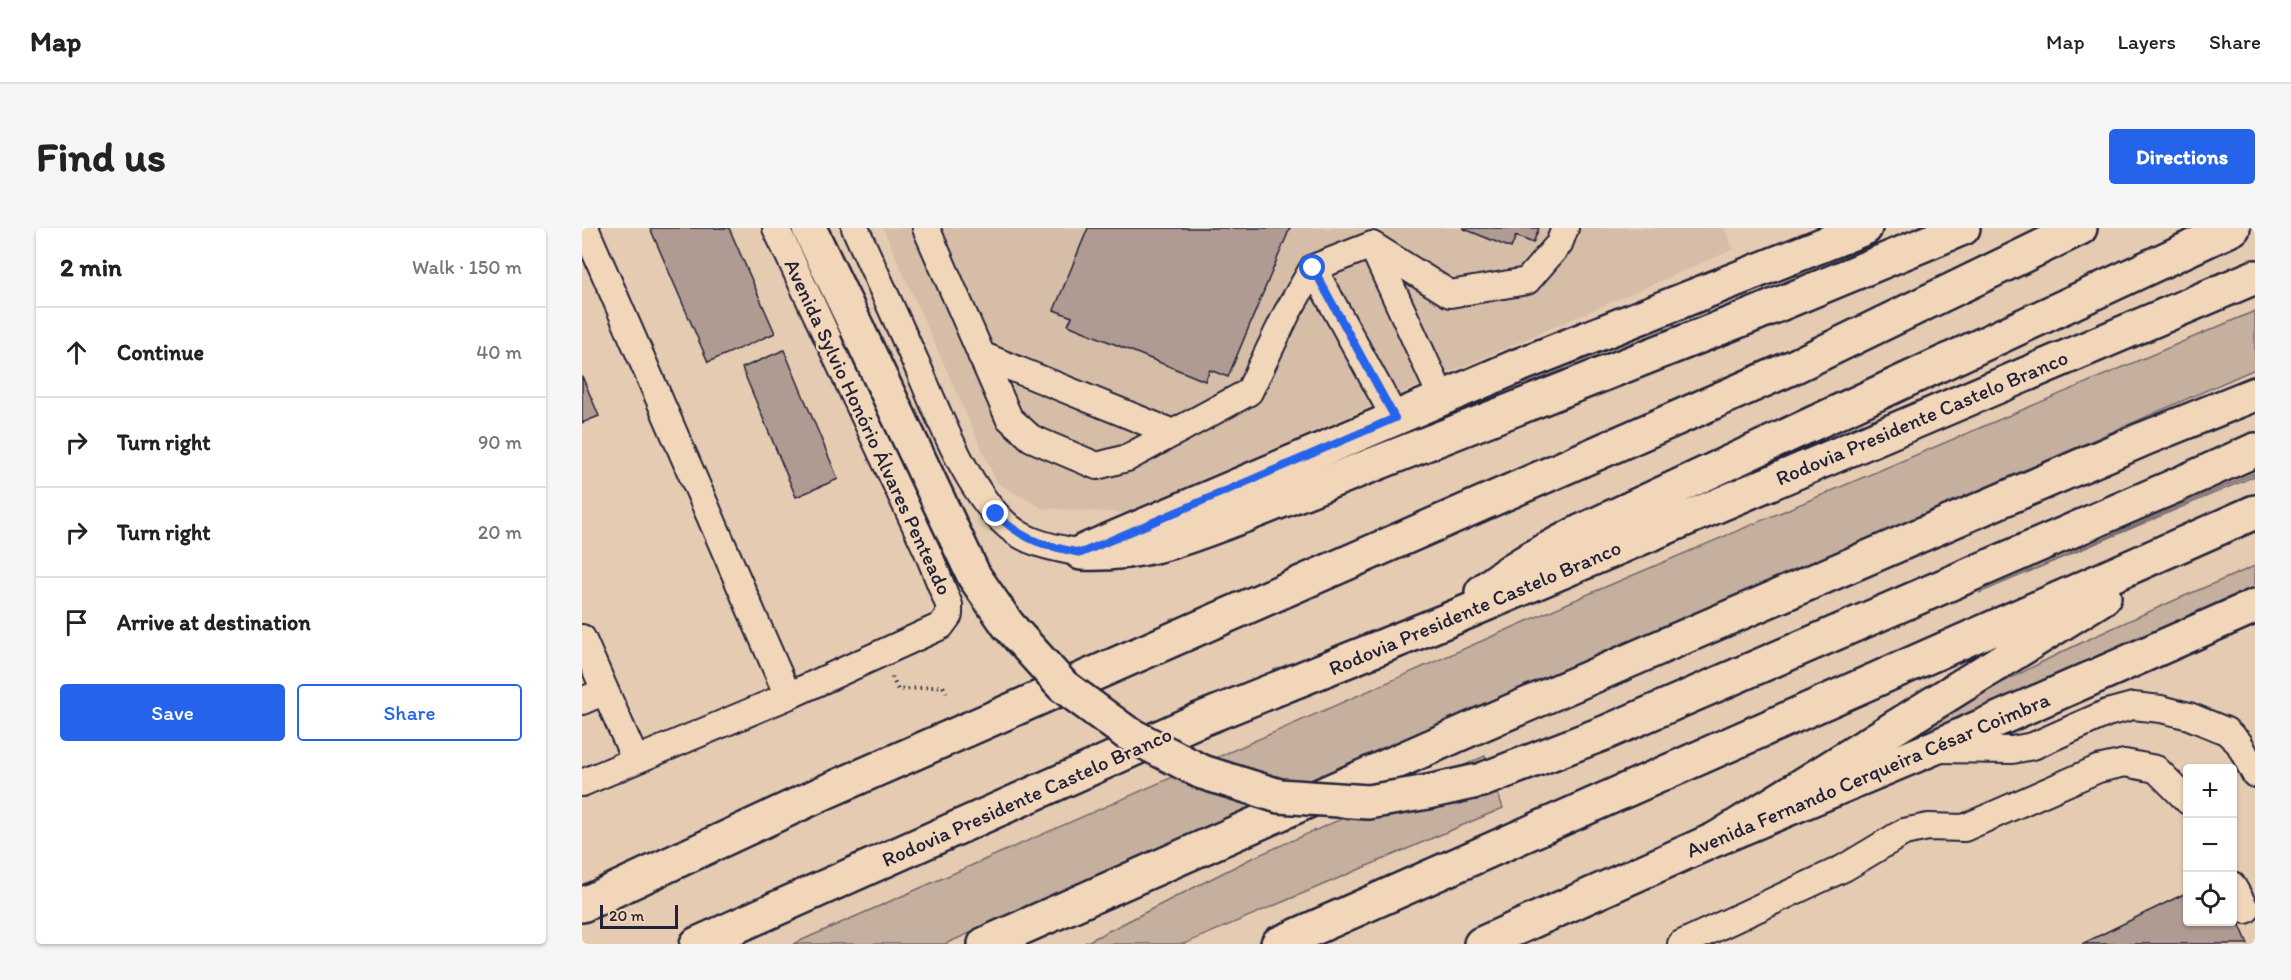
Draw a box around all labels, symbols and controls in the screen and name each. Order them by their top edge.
text: Map [30,24,81,58]
text: Map [2046,29,2085,54]
text: Layers [2118,29,2176,54]
text: Share [2209,29,2261,54]
button: Directions [2109,129,2255,184]
text: Find us [36,131,166,182]
text: 2 min [60,251,122,283]
route start [1299,254,1325,280]
text: Walk · 150 m [412,255,522,279]
street label: Avenida Sylvio Honório Álvares Penteado [779,255,958,599]
icon: ahead [60,336,93,369]
text: Continue [117,339,204,366]
text: 40 m [476,340,522,364]
street label: Rodovia Presidente Castelo Branco [1772,345,2072,491]
icon: right [60,426,93,459]
text: Turn right [117,429,211,456]
text: 90 m [478,430,522,454]
route end [982,500,1008,526]
icon: right [60,516,93,549]
text: Turn right [117,519,211,546]
text: 20 m [478,520,522,544]
street label: Rodovia Presidente Castelo Branco [1325,535,1625,681]
icon: arrive [60,606,93,639]
text: Arrive at destination [117,609,311,636]
button: Save [60,684,285,741]
button: Share [297,684,522,741]
street label: Avenida Fernando Cerqueira César Coimbra [1682,686,2053,863]
street label: Rodovia Presidente Castelo Branco [878,721,1176,872]
map controls [2183,764,2237,926]
button: + [2183,764,2237,818]
button: − [2183,818,2237,872]
button: locate [2183,872,2237,926]
scale bar [600,902,678,930]
text: 20 m [609,906,644,925]

